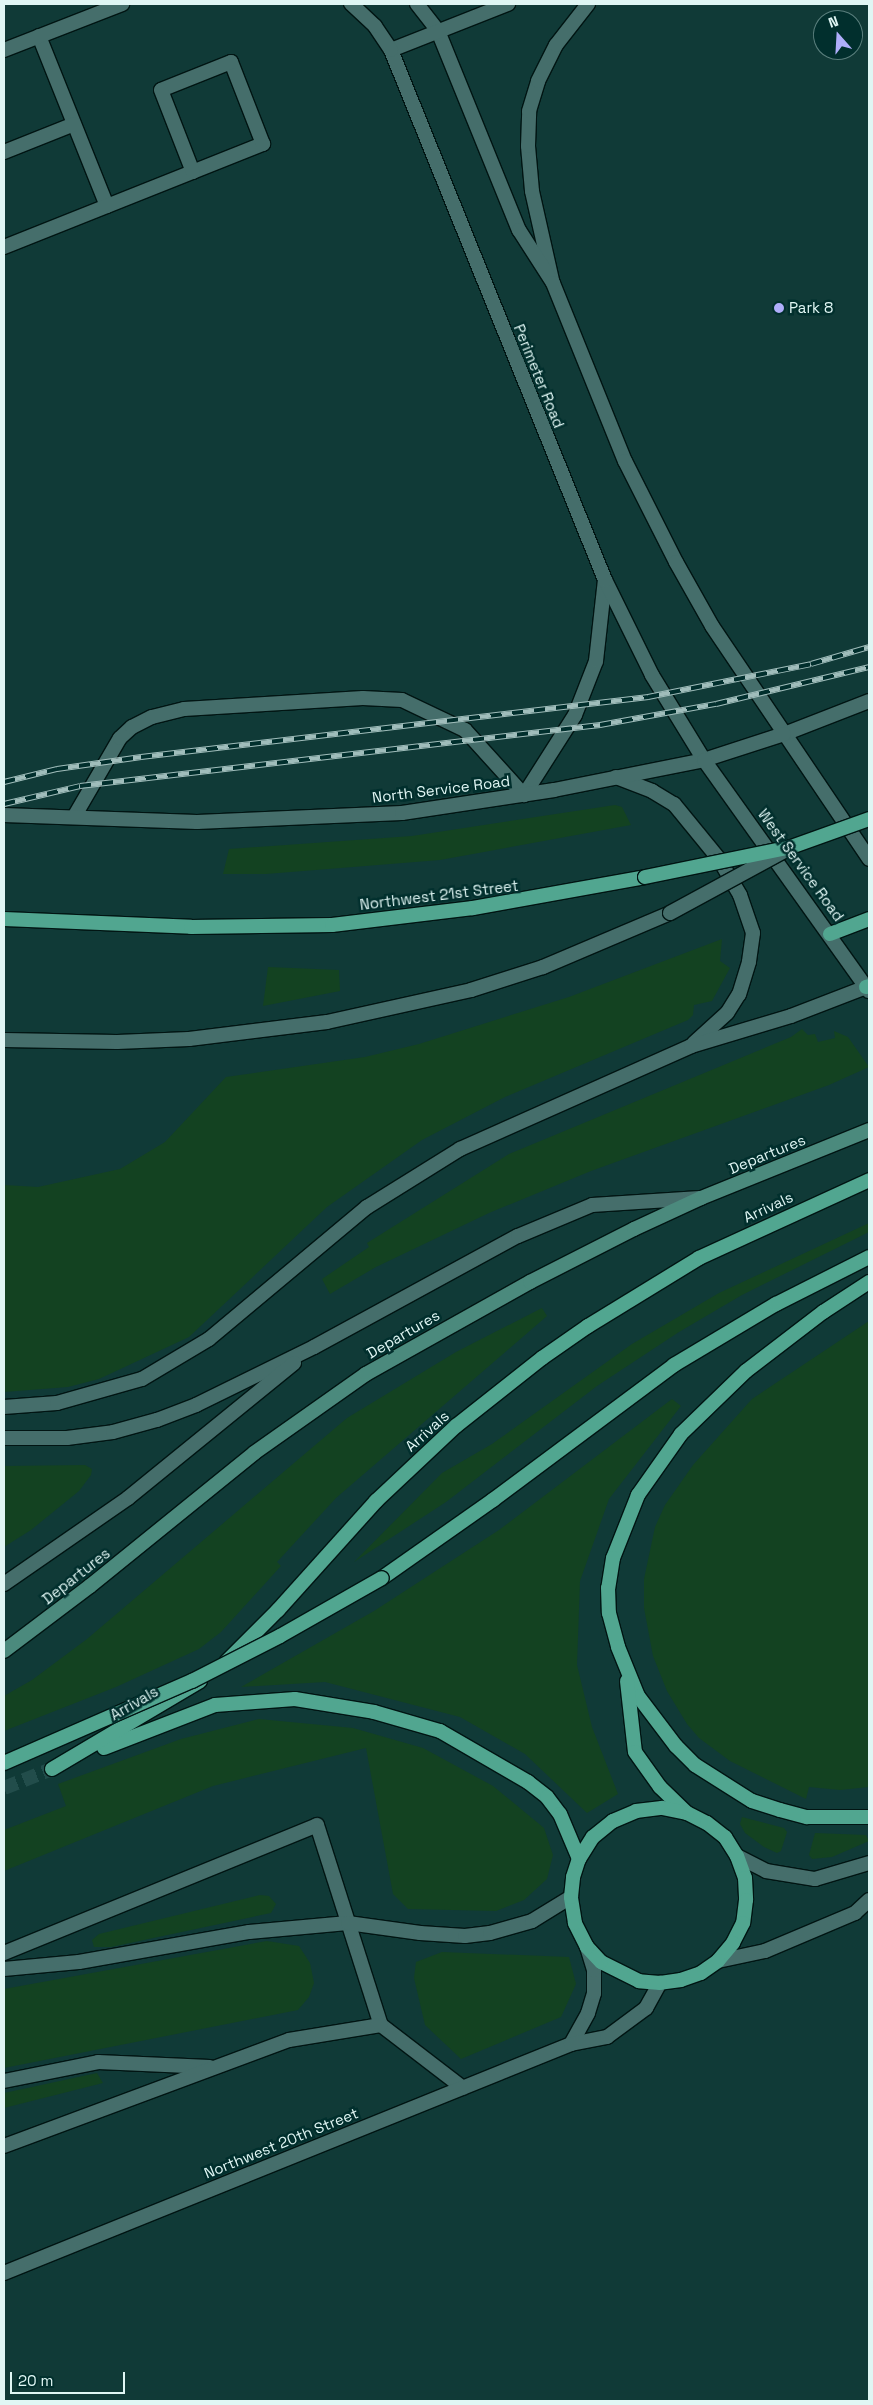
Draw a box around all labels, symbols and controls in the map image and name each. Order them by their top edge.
north arrow [813,10,863,60]
text: N [826,12,841,32]
place label: Park 8 [789,299,833,317]
marker: Park 8 [773,302,785,314]
street label: Perimeter Road [510,321,568,431]
street label: North Service Road [371,772,511,806]
street label: West Service Road [754,805,848,925]
street label: Northwest 21st Street [359,876,519,914]
street label: Departures [726,1130,808,1178]
street label: Arrivals [740,1188,796,1226]
street label: Departures [363,1306,443,1362]
street label: Arrivals [401,1407,453,1455]
street label: Departures [39,1544,113,1608]
street label: Arrivals [107,1682,161,1724]
street label: Northwest 20th Street [201,2104,361,2182]
scale bar [12,2362,128,2394]
text: 20 m [18,2371,53,2390]

